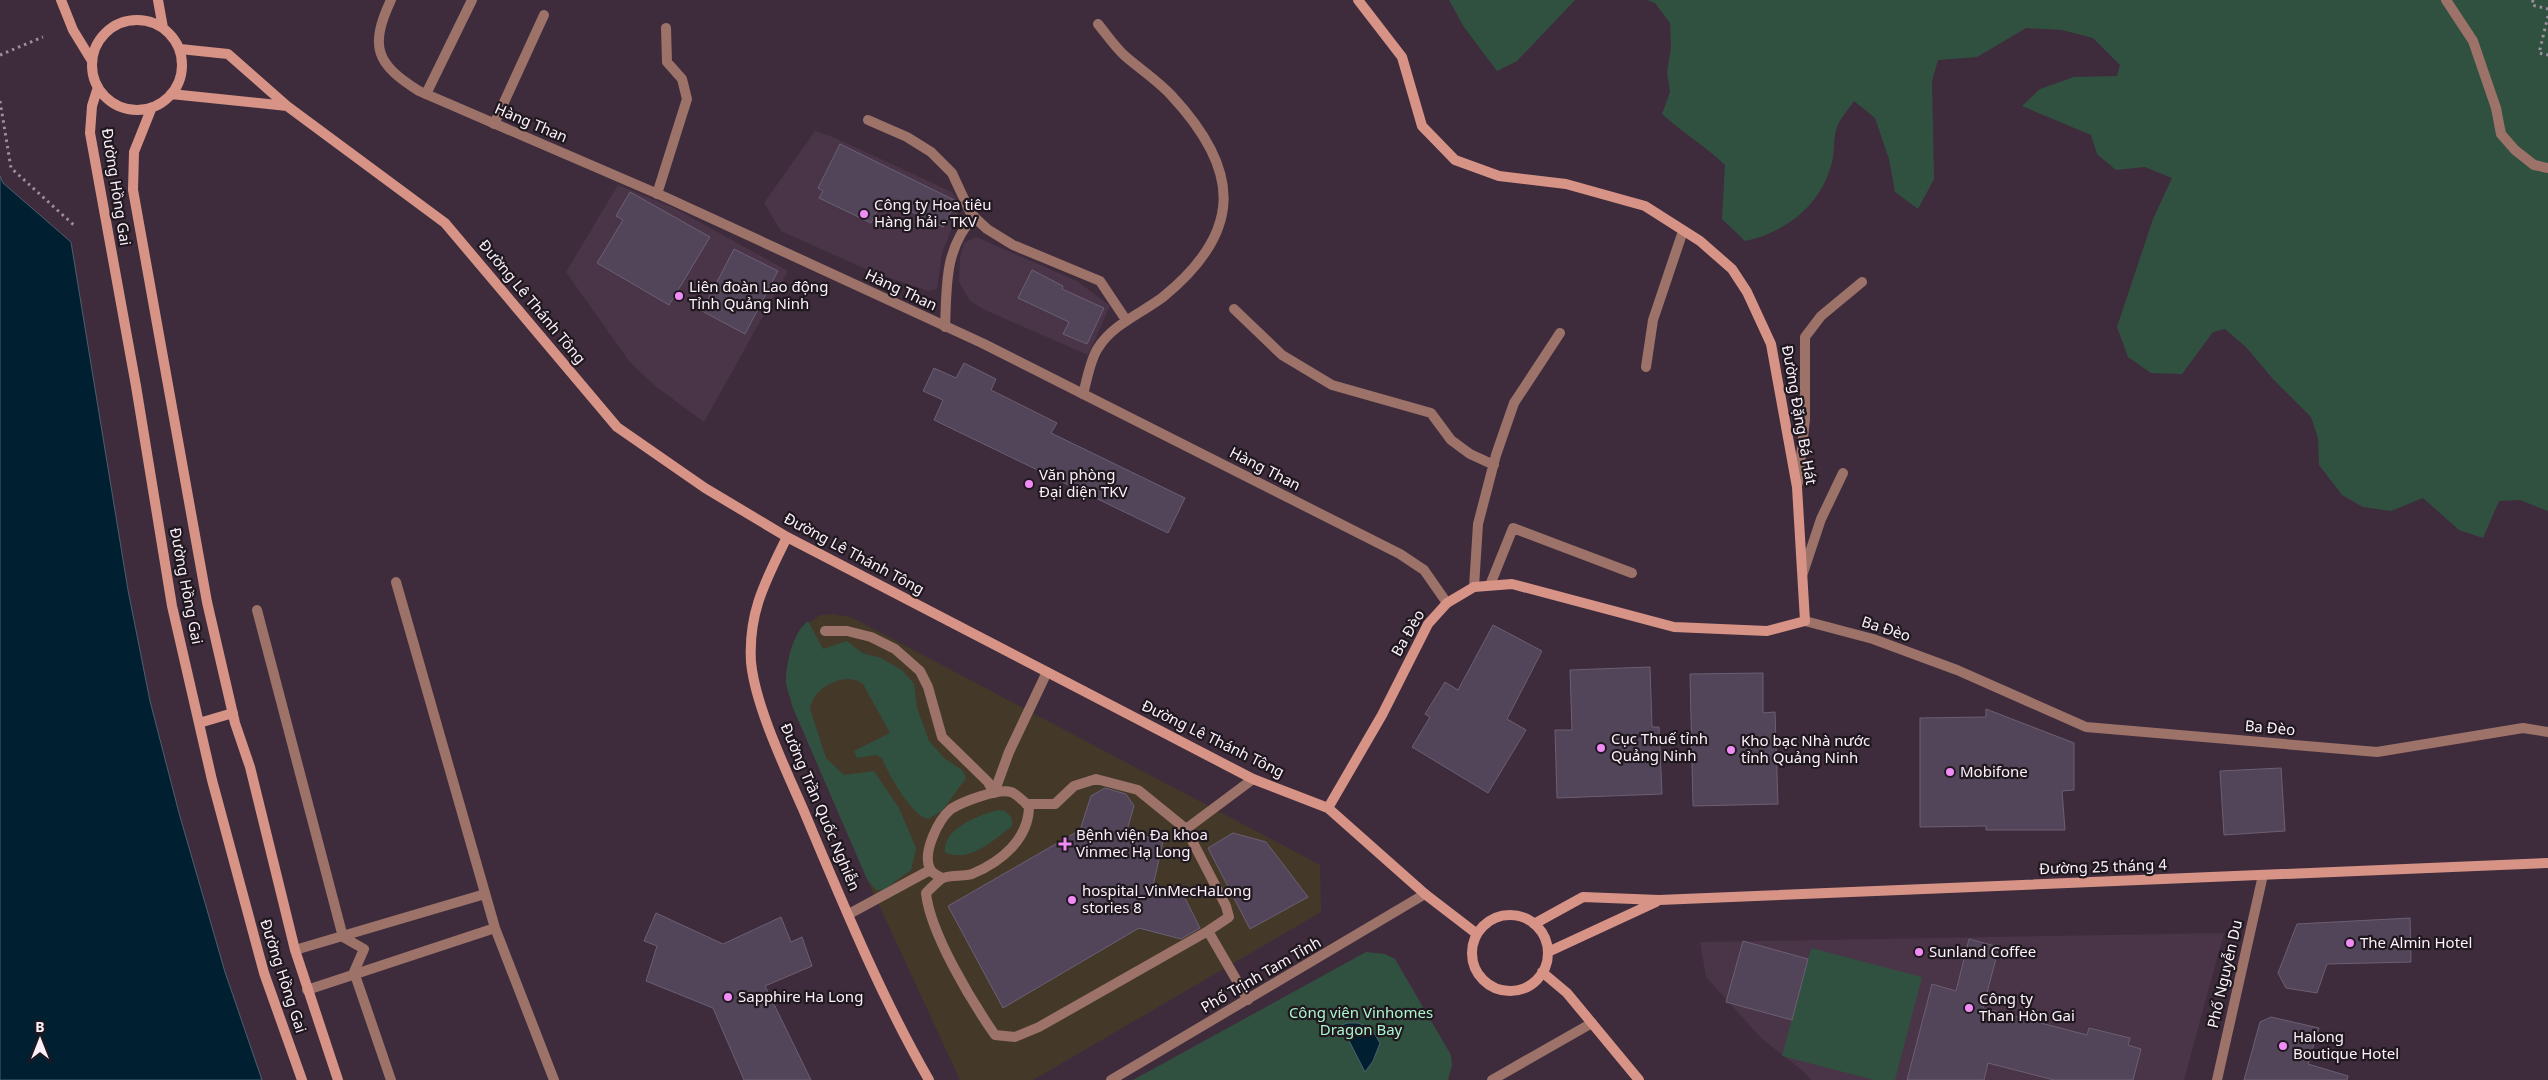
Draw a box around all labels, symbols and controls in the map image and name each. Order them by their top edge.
street label: Hàng Than [492,98,571,146]
street label: Đường Hồng Gai [98,127,136,247]
place label: Công ty Hoa tiêu Hàng hải - TKV [874,194,991,231]
marker: Công ty Hoa tiêu Hàng hải - TKV [858,208,870,220]
street label: Đường Lê Thánh Tông [475,235,591,368]
street label: Hàng Than [862,264,941,314]
place label: Liên đoàn Lao động Tỉnh Quảng Ninh [689,276,828,313]
marker: Liên đoàn Lao động Tỉnh Quảng Ninh [673,290,685,302]
street label: Đường Đặng Bá Hát [1778,343,1822,487]
street label: Hàng Than [1227,442,1304,495]
place label: Văn phòng Đại diện TKV [1039,464,1128,501]
marker: Văn phòng Đại diện TKV [1023,478,1035,490]
street label: Đường Lê Thánh Tông [781,508,928,599]
street label: Đường Hồng Gai [166,526,208,646]
street label: Ba Đèo [1386,606,1428,659]
street label: Ba Đèo [1859,611,1913,645]
street label: Đường Lê Thánh Tông [1139,695,1288,781]
street label: Ba Đèo [2244,715,2296,739]
street label: Đường Trần Quốc Nghiễn [776,720,865,894]
place label: Cục Thuế tỉnh Quảng Ninh [1611,728,1708,765]
place label: Kho bạc Nhà nước tỉnh Quảng Ninh [1741,730,1870,767]
marker: Cục Thuế tỉnh Quảng Ninh [1595,742,1607,754]
marker: Kho bạc Nhà nước tỉnh Quảng Ninh [1725,744,1737,756]
place label: Mobifone [1960,761,2028,781]
marker: Mobifone [1944,766,1956,778]
place label: Bệnh viện Đa khoa Vinmec Hạ Long [1076,824,1208,861]
marker: Bệnh viện Đa khoa Vinmec Hạ Long [1058,837,1072,851]
street label: Đường 25 tháng 4 [2039,854,2168,878]
place label: hospital_VinMecHaLong stories 8 [1082,880,1251,917]
marker: hospital_VinMecHaLong stories 8 [1066,894,1078,906]
street label: Đường Hồng Gai [256,916,312,1035]
street label: Phố Nguyễn Du [2202,918,2246,1030]
street label: Phố Trịnh Tam Tỉnh [1197,932,1324,1017]
place label: The Almin Hotel [2360,932,2472,952]
marker: The Almin Hotel [2344,937,2356,949]
place label: Sunland Coffee [1929,941,2036,961]
marker: Sunland Coffee [1913,946,1925,958]
place label: Sapphire Ha Long [738,986,863,1006]
place label: Công ty Than Hòn Gai [1979,988,2075,1025]
marker: Sapphire Ha Long [722,991,734,1003]
park label: Công viên Vinhomes Dragon Bay [1289,1002,1433,1039]
marker: Công ty Than Hòn Gai [1963,1002,1975,1014]
north arrow [15,1015,65,1065]
text: B [35,1017,45,1036]
place label: Halong Boutique Hotel [2293,1026,2399,1063]
marker: Halong Boutique Hotel [2277,1040,2289,1052]

